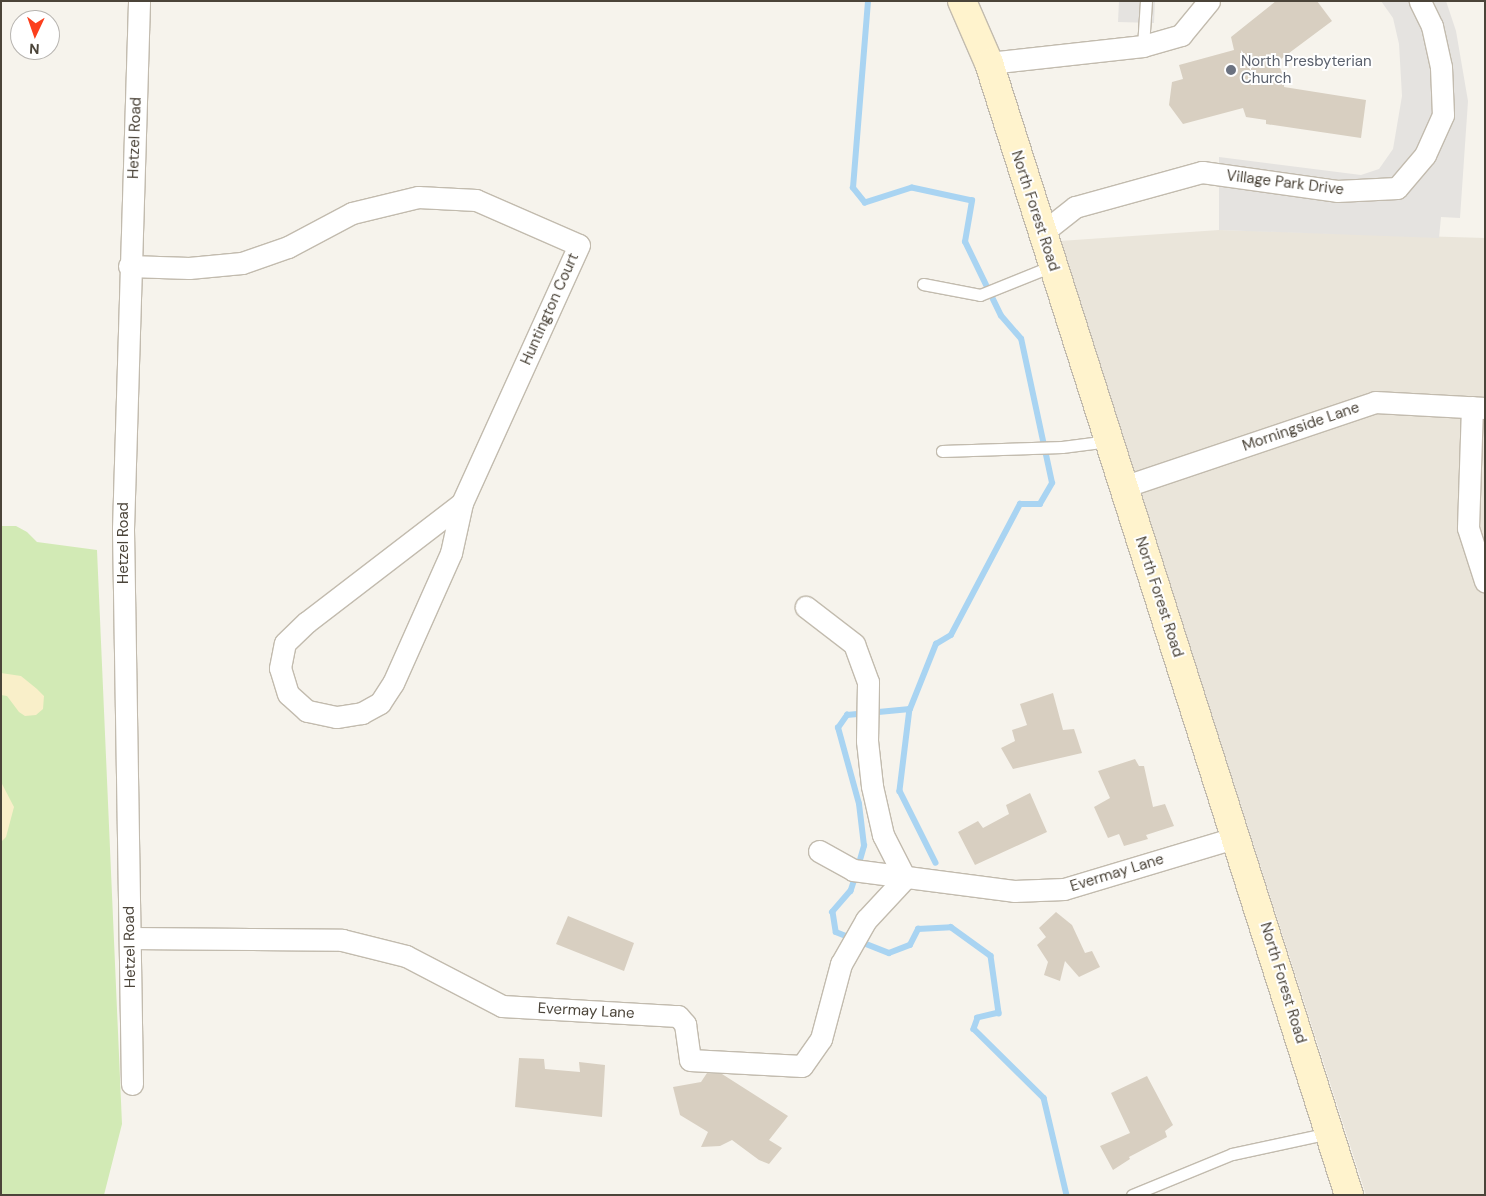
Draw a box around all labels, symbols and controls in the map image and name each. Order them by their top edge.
north arrow [10,10,60,60]
text: N [29,40,40,58]
place label: North Presbyterian Church [1241,52,1372,87]
marker: North Presbyterian Church [1225,64,1237,76]
street label: Hetzel Road [125,97,145,179]
street label: North Forest Road [1007,148,1063,274]
street label: Village Park Drive [1225,167,1345,199]
street label: Huntington Court [517,250,583,368]
street label: Morningside Lane [1240,399,1362,455]
street label: Hetzel Road [115,502,133,584]
street label: North Forest Road [1131,534,1187,660]
street label: Evermay Lane [1068,850,1166,896]
street label: Hetzel Road [120,906,140,988]
street label: North Forest Road [1256,920,1310,1046]
street label: Evermay Lane [537,999,635,1023]

